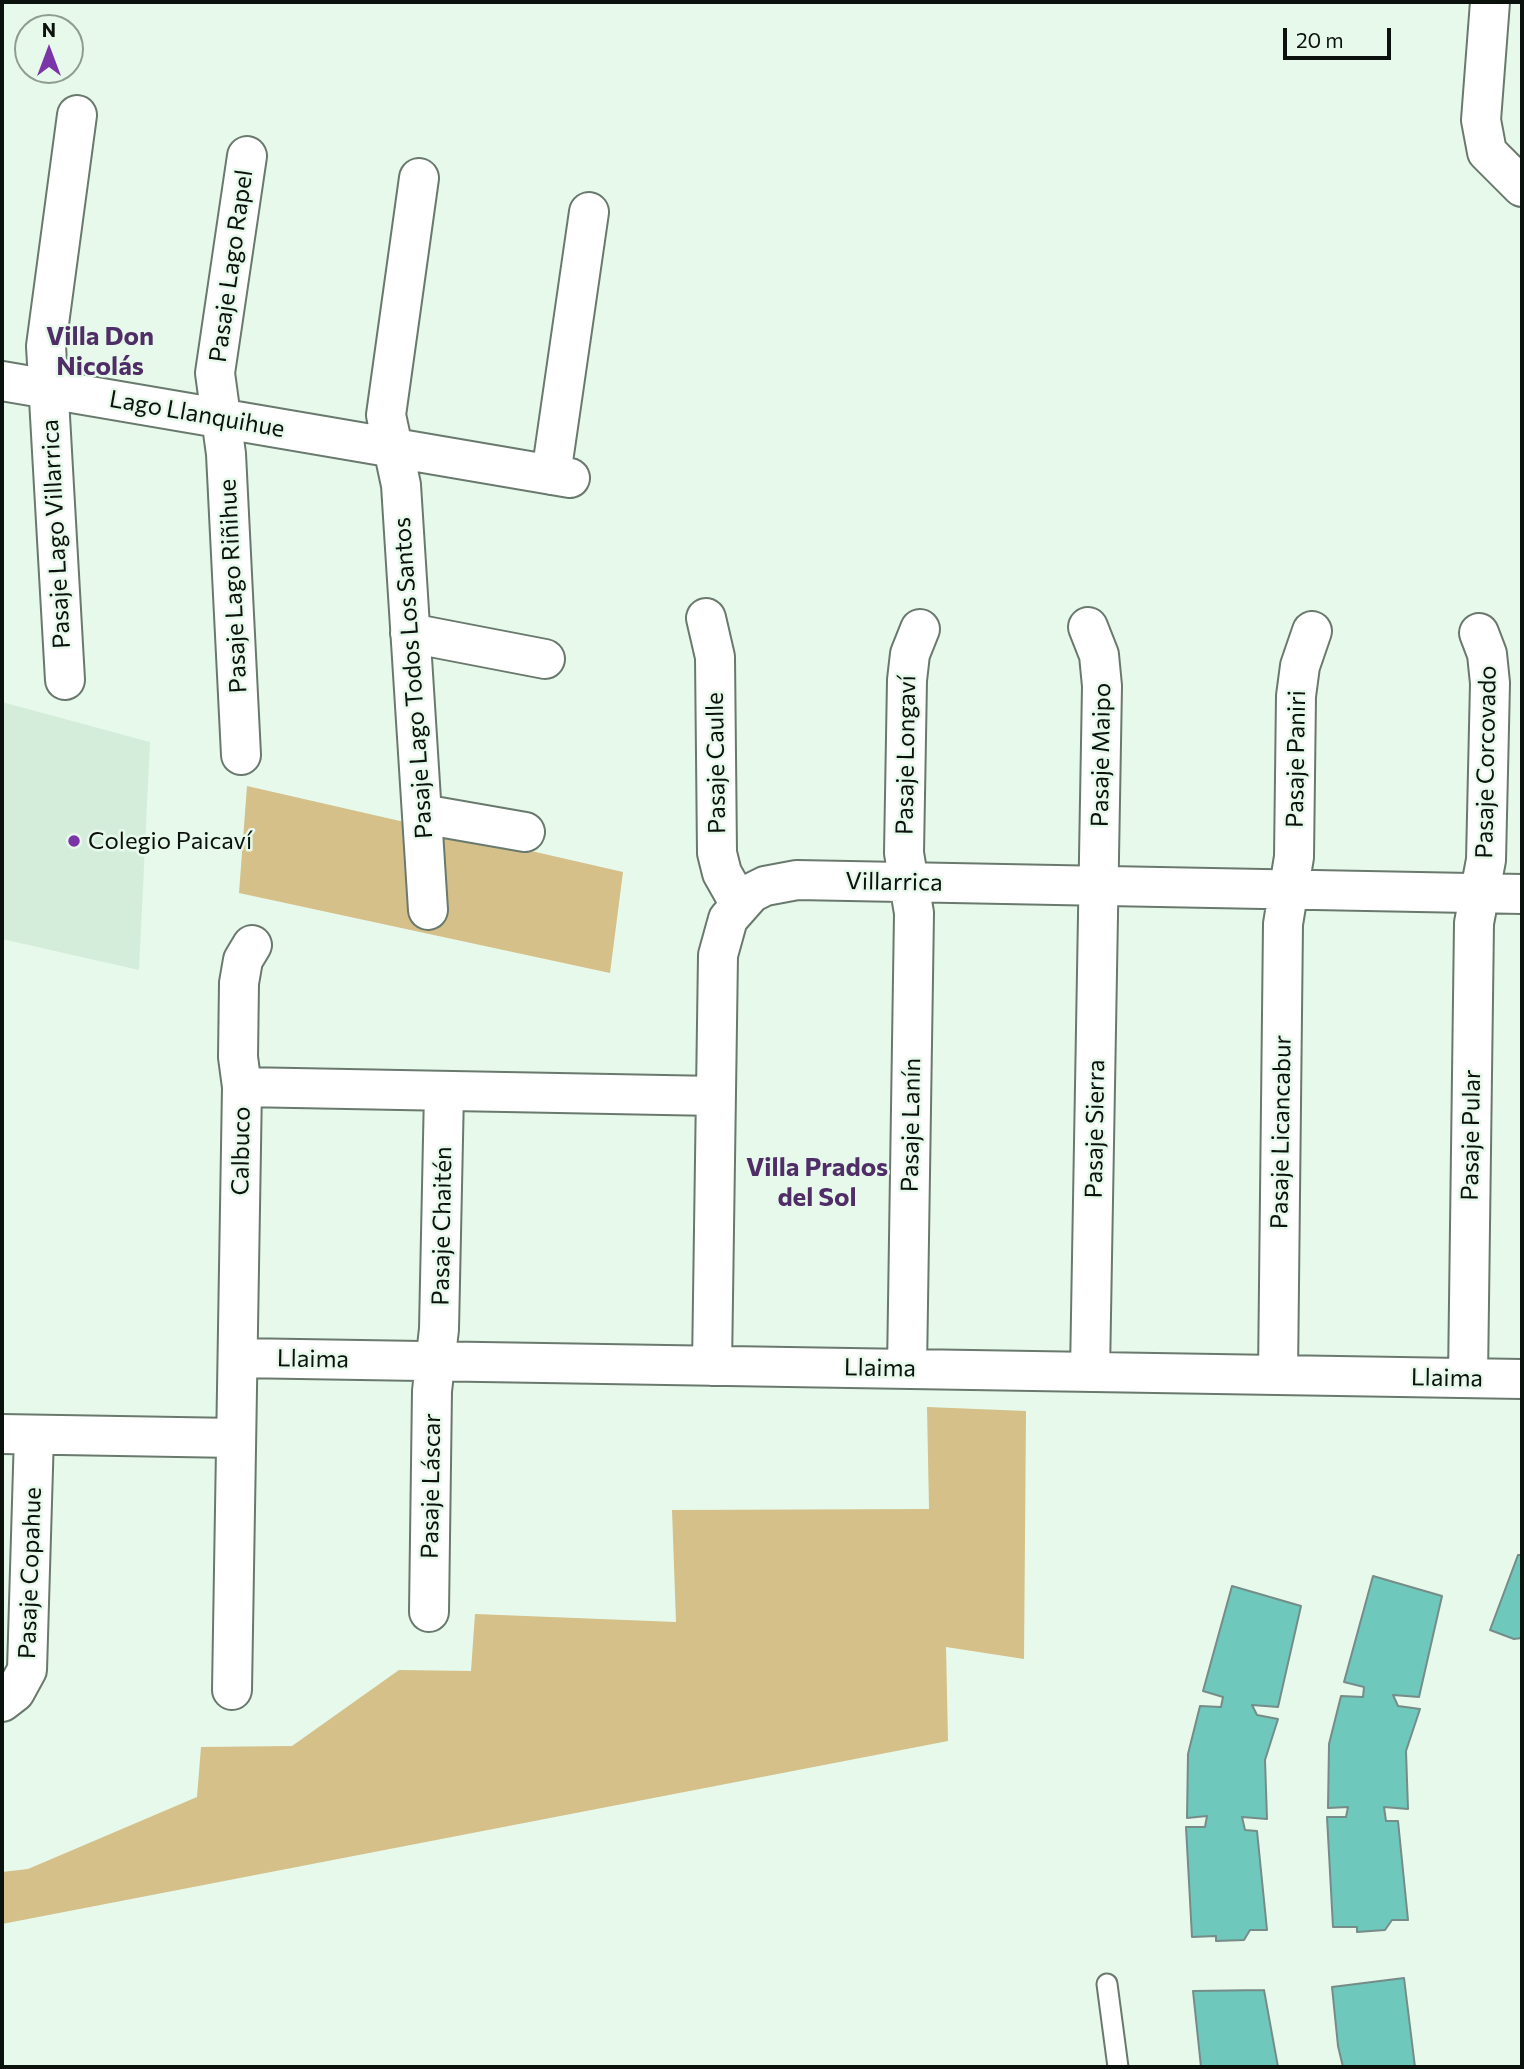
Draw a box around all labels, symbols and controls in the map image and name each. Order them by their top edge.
north arrow [14,14,84,84]
scale bar [1286,14,1394,58]
text: N [42,18,56,41]
text: 20 m [1296,27,1344,52]
street label: Pasaje Lago Rapel [203,168,259,364]
district label: Villa Don Nicolás [46,320,154,382]
street label: Lago Llanquihue [107,384,287,444]
street label: Pasaje Lago Villarrica [36,419,76,649]
street label: Pasaje Lago Riñihue [213,478,253,694]
street label: Pasaje Lago Todos Los Santos [387,516,439,840]
street label: Pasaje Corcovado [1470,665,1502,859]
street label: Pasaje Longaví [890,675,922,835]
street label: Pasaje Maipo [1085,683,1117,827]
street label: Pasaje Paniri [1280,690,1312,828]
street label: Pasaje Caulle [700,692,732,834]
place label: Colegio Paicaví [88,827,252,855]
marker: Colegio Paicaví [66,833,82,849]
street label: Villarrica [845,867,943,897]
street label: Pasaje Licancabur [1265,1035,1297,1229]
street label: Pasaje Lanín [895,1058,927,1192]
street label: Pasaje Sierra [1079,1059,1111,1199]
street label: Pasaje Pular [1455,1069,1487,1201]
street label: Calbuco [226,1106,256,1196]
street label: Pasaje Chaitén [426,1146,458,1306]
district label: Villa Prados del Sol [746,1151,888,1212]
street label: Llaima [277,1344,349,1374]
street label: Llaima [844,1353,916,1383]
street label: Llaima [1411,1363,1483,1393]
street label: Pasaje Láscar [415,1413,447,1559]
street label: Pasaje Copahue [13,1487,47,1659]

